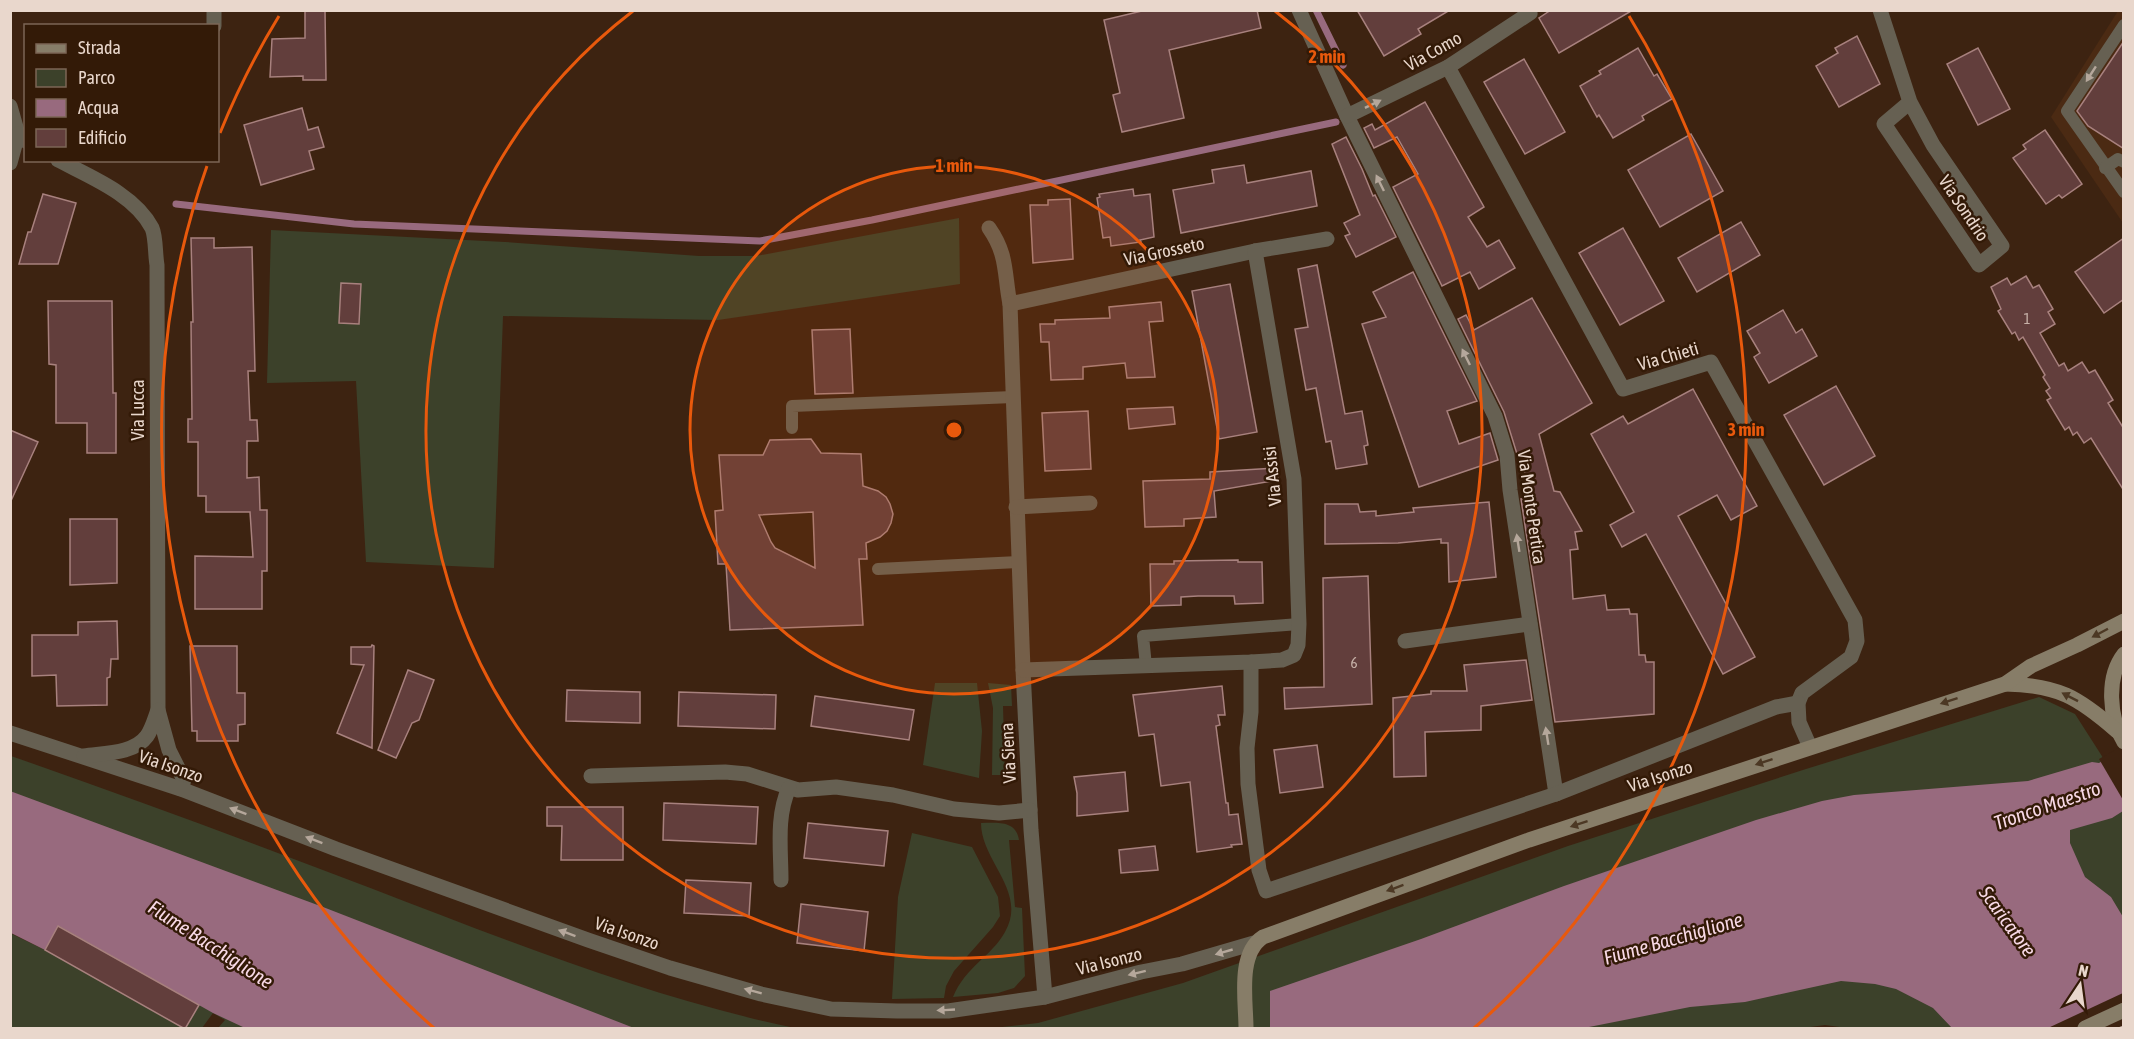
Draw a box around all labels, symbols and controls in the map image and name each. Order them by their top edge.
legend [24,24,219,162]
street label: Via Como [1401,27,1465,75]
text: Strada [78,37,121,58]
text: 2 min [1309,46,1346,67]
one-way arrow [2086,66,2097,82]
text: Parco [78,67,115,88]
text: Acqua [78,97,119,118]
one-way arrow [1365,99,1382,108]
text: Edificio [78,127,127,148]
text: 1 min [936,155,973,176]
street label: Via Sondrio [1934,171,1994,245]
one-way arrow [1375,174,1384,191]
street label: Via Grosseto [1122,232,1206,270]
house number: 1 [2023,310,2031,327]
street label: Via Chieti [1635,337,1701,375]
one-way arrow [1462,349,1471,366]
street label: Via Lucca [127,379,148,441]
text: 3 min [1728,419,1765,440]
centre of rings [944,420,964,440]
street label: Via Assisi [1258,445,1286,507]
street label: Via Monte Pertica [1514,449,1550,565]
one-way arrow [1513,533,1522,552]
one-way arrow [2092,628,2109,638]
house number: 6 [1350,654,1358,671]
one-way arrow [2061,692,2078,702]
one-way arrow [1940,697,1958,707]
street label: Via Siena [996,722,1020,784]
one-way arrow [1543,726,1552,745]
street label: Via Isonzo [136,745,206,787]
street label: Via Isonzo [1625,756,1695,796]
one-way arrow [1755,758,1773,767]
water label: Tronco Maestro [1991,776,2103,834]
one-way arrow [229,806,247,815]
one-way arrow [1570,819,1588,829]
one-way arrow [305,835,323,845]
water label: Scaricatore [1974,880,2041,961]
one-way arrow [1386,884,1404,894]
water label: Fiume Bacchiglione [144,895,278,993]
water label: Fiume Bacchiglione [1601,907,1745,969]
street label: Via Isonzo [592,912,662,954]
one-way arrow [558,928,576,937]
street label: Via Isonzo [1074,943,1144,979]
one-way arrow [1215,948,1233,957]
north arrow [2050,955,2110,1015]
text: N [2077,961,2090,980]
one-way arrow [1128,969,1146,979]
one-way arrow [744,986,762,996]
one-way arrow [936,1006,955,1015]

